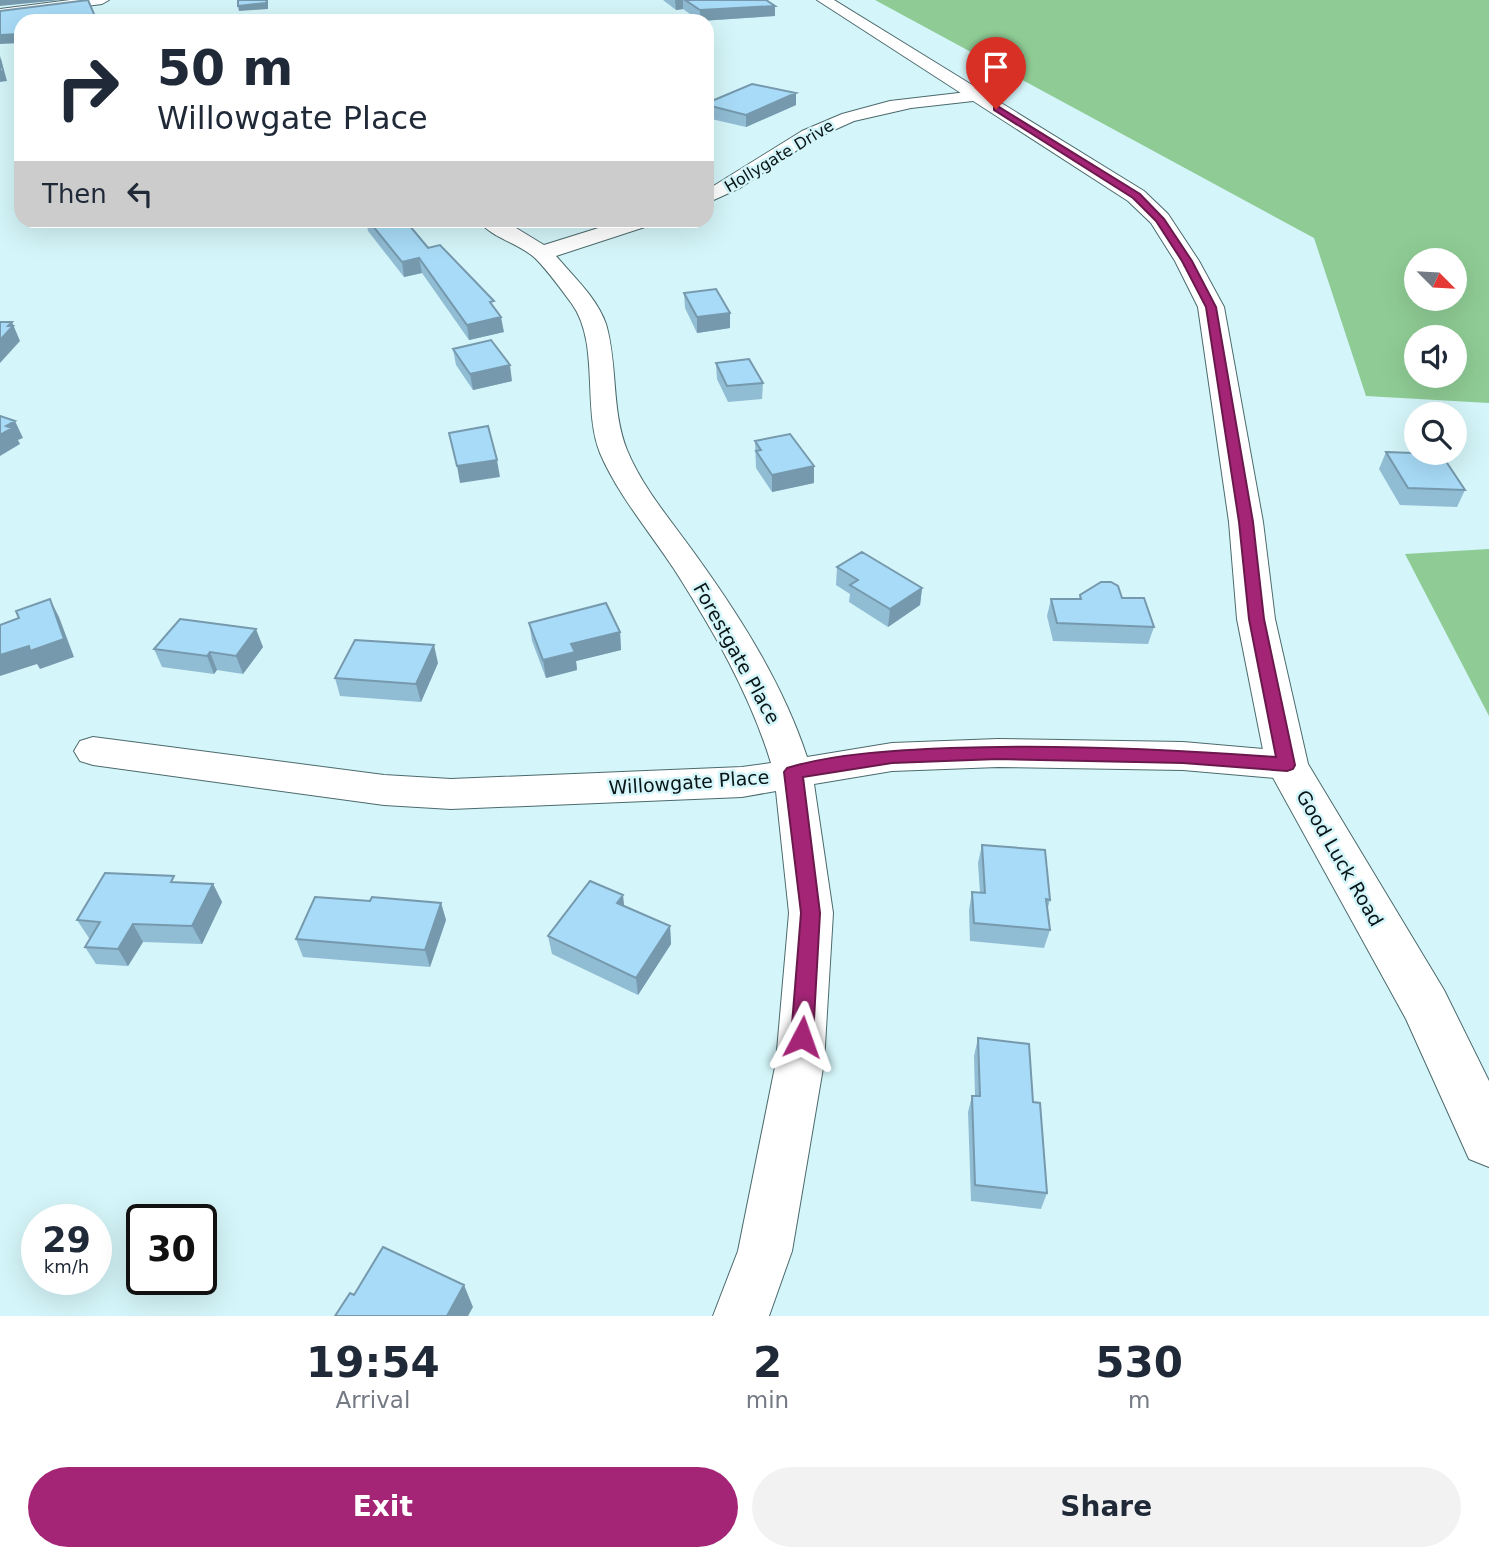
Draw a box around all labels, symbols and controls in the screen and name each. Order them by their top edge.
pin [966,37,1026,109]
text: 50 m [157,40,293,97]
icon: right [42,42,133,133]
icon: arrive [977,48,1015,86]
text: Willowgate Place [157,99,428,137]
street label: Hollygate Drive [721,116,837,196]
icon: left [121,175,159,213]
text: Then [42,179,107,209]
north arrow [1404,248,1466,312]
map controls [1404,248,1467,465]
button: sound [1404,325,1467,388]
button: search [1404,402,1467,465]
street label: Forestgate Place [689,579,785,727]
street label: Willowgate Place [608,765,770,799]
street label: Good Luck Road [1292,786,1388,930]
position arrow [765,1000,839,1074]
speed limit sign: 30 [126,1204,217,1295]
text: 29 [42,1220,91,1260]
text: km/h [44,1256,89,1277]
text: 19:54 [306,1338,440,1387]
text: 2 [753,1338,782,1387]
text: 530 [1095,1338,1183,1387]
text: Arrival [336,1387,410,1413]
text: min [746,1387,789,1413]
text: m [1128,1387,1150,1413]
button: Exit [28,1467,738,1547]
button: Share [752,1467,1461,1547]

